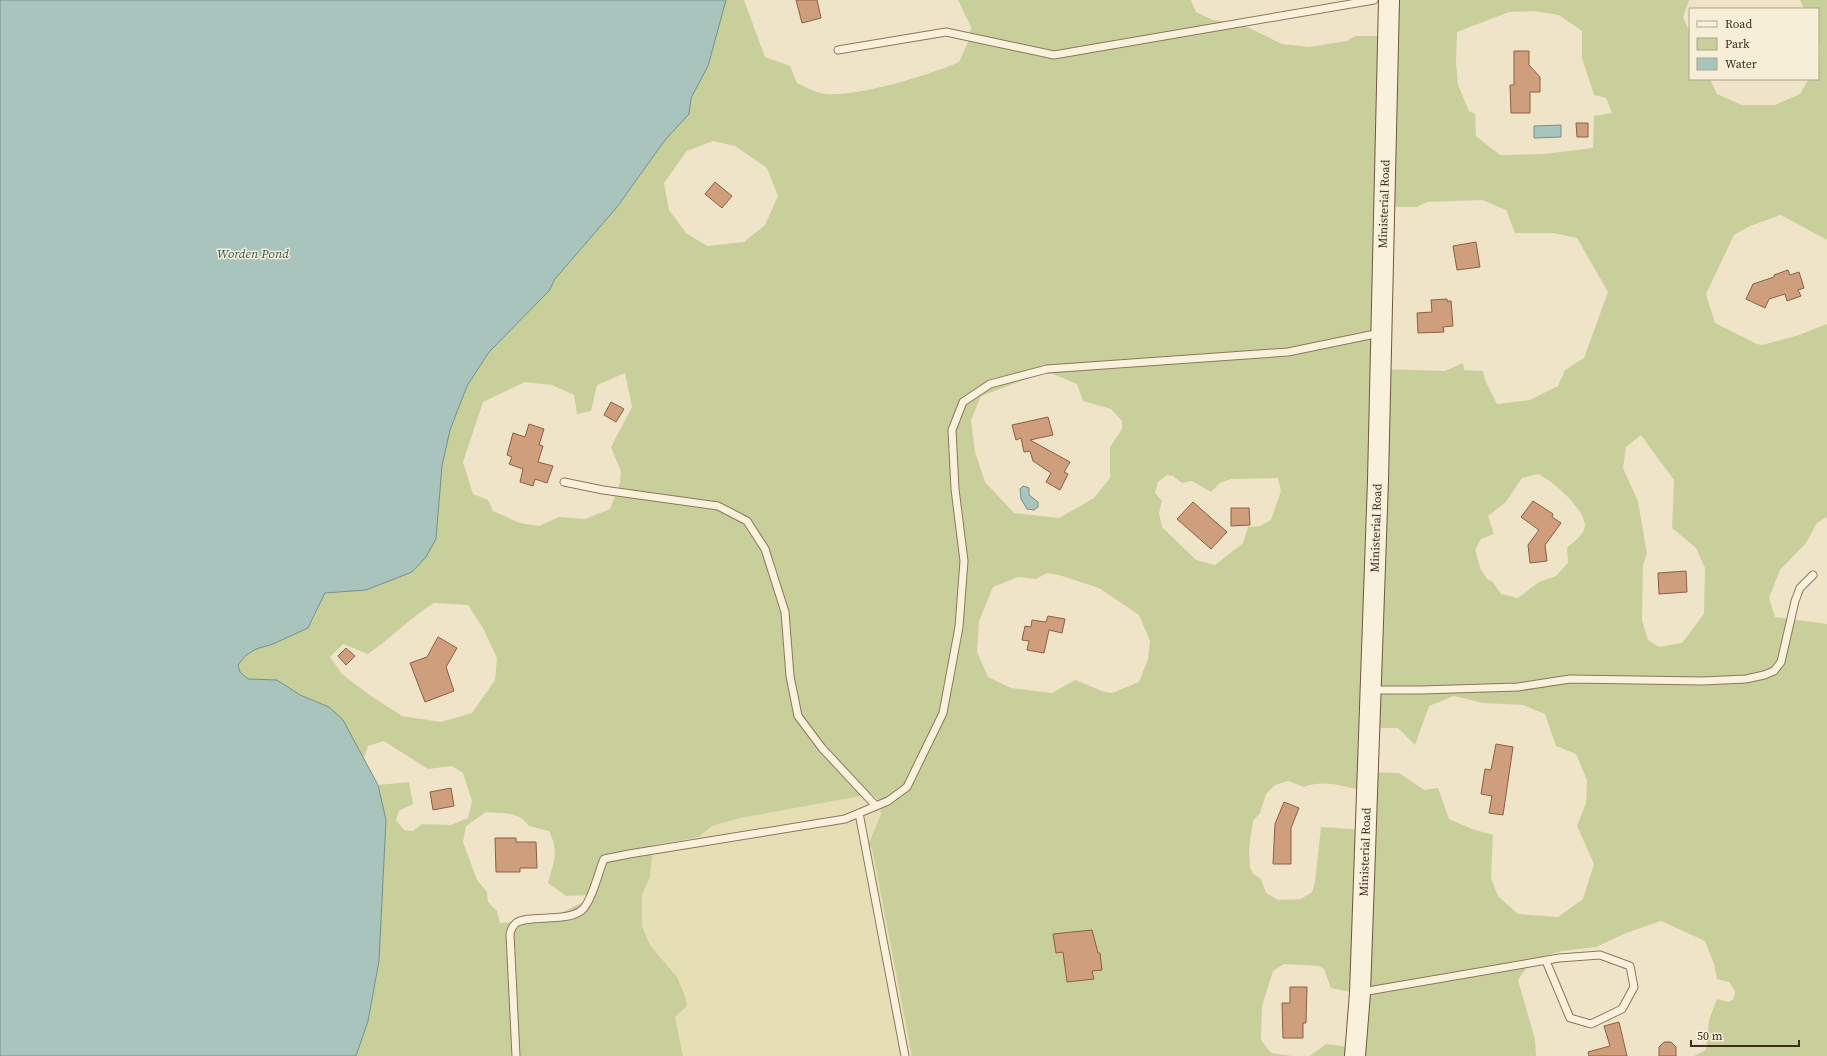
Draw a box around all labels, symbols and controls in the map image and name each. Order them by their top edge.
legend [1689,8,1819,80]
text: Road [1725,16,1752,32]
text: Park [1725,36,1750,52]
text: Water [1725,56,1757,72]
street label: Ministerial Road [1374,159,1394,249]
water label: Worden Pond [217,245,289,262]
street label: Ministerial Road [1366,483,1386,573]
street label: Ministerial Road [1355,807,1375,897]
scale bar [1691,1022,1799,1048]
text: 50 m [1697,1028,1723,1044]

